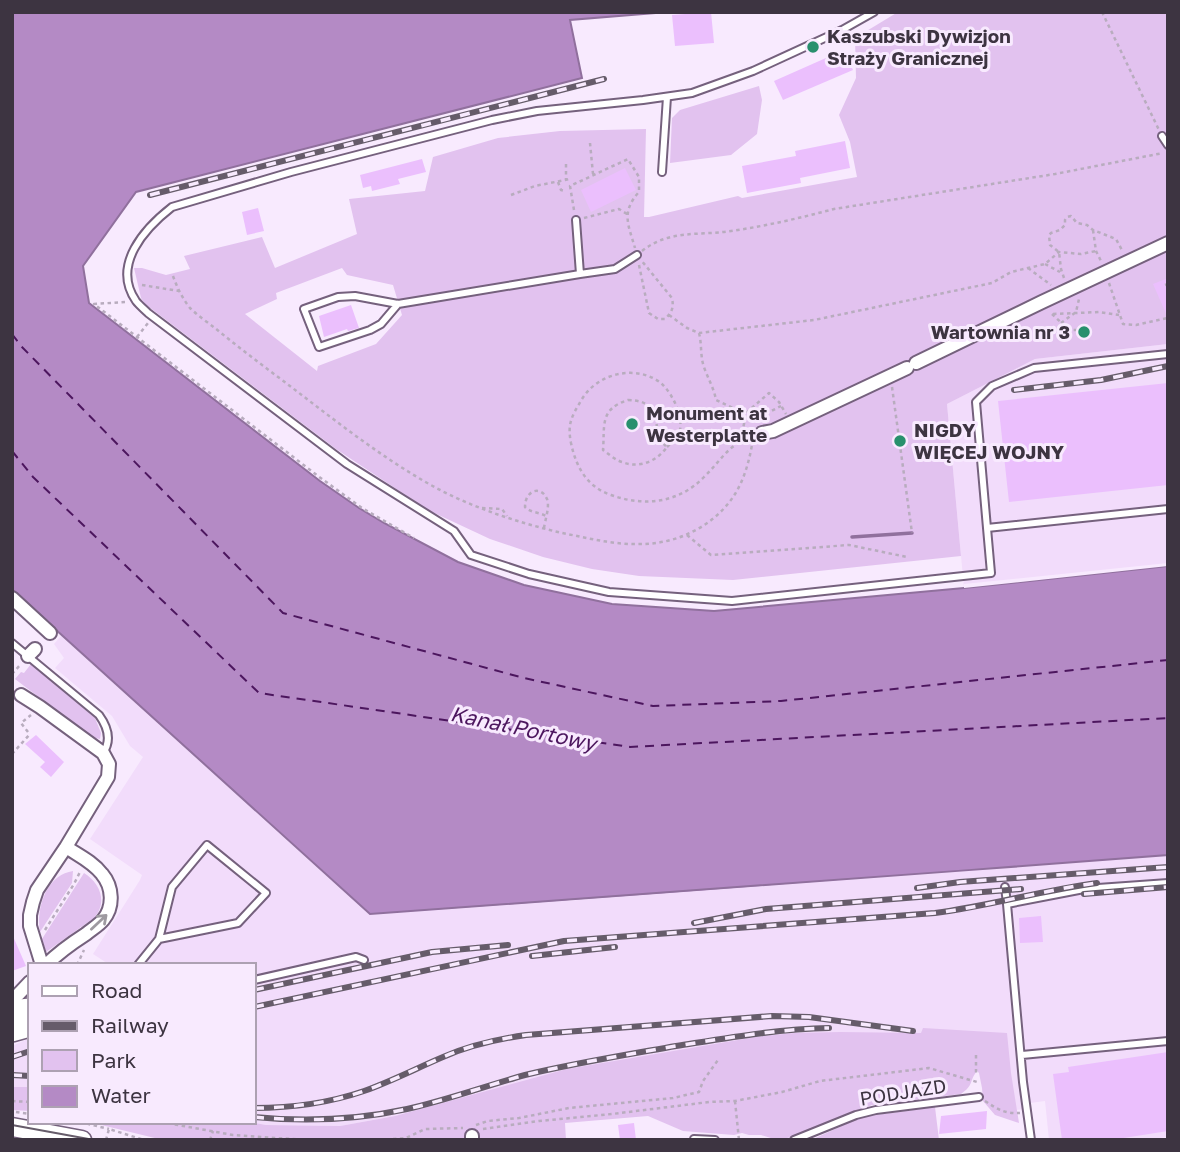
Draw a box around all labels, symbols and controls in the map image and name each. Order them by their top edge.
place label: Kaszubski Dywizjon Straży Granicznej [827,24,1011,69]
marker: Kaszubski Dywizjon Straży Granicznej [805,39,821,55]
place label: Wartownia nr 3 [931,320,1070,343]
marker: Wartownia nr 3 [1076,324,1092,340]
place label: Monument at Westerplatte [646,401,768,446]
marker: Monument at Westerplatte [624,416,640,432]
place label: NIGDY WIĘCEJ WOJNY [914,418,1065,463]
marker: NIGDY WIĘCEJ WOJNY [892,433,908,449]
water label: Kanał Portowy [448,700,601,757]
one-way arrow [90,914,108,930]
legend [28,963,256,1124]
text: Road [91,977,142,1003]
text: Railway [91,1012,169,1038]
text: Park [91,1047,137,1073]
street label: PODJAZD [858,1073,948,1110]
text: Water [91,1082,151,1108]

